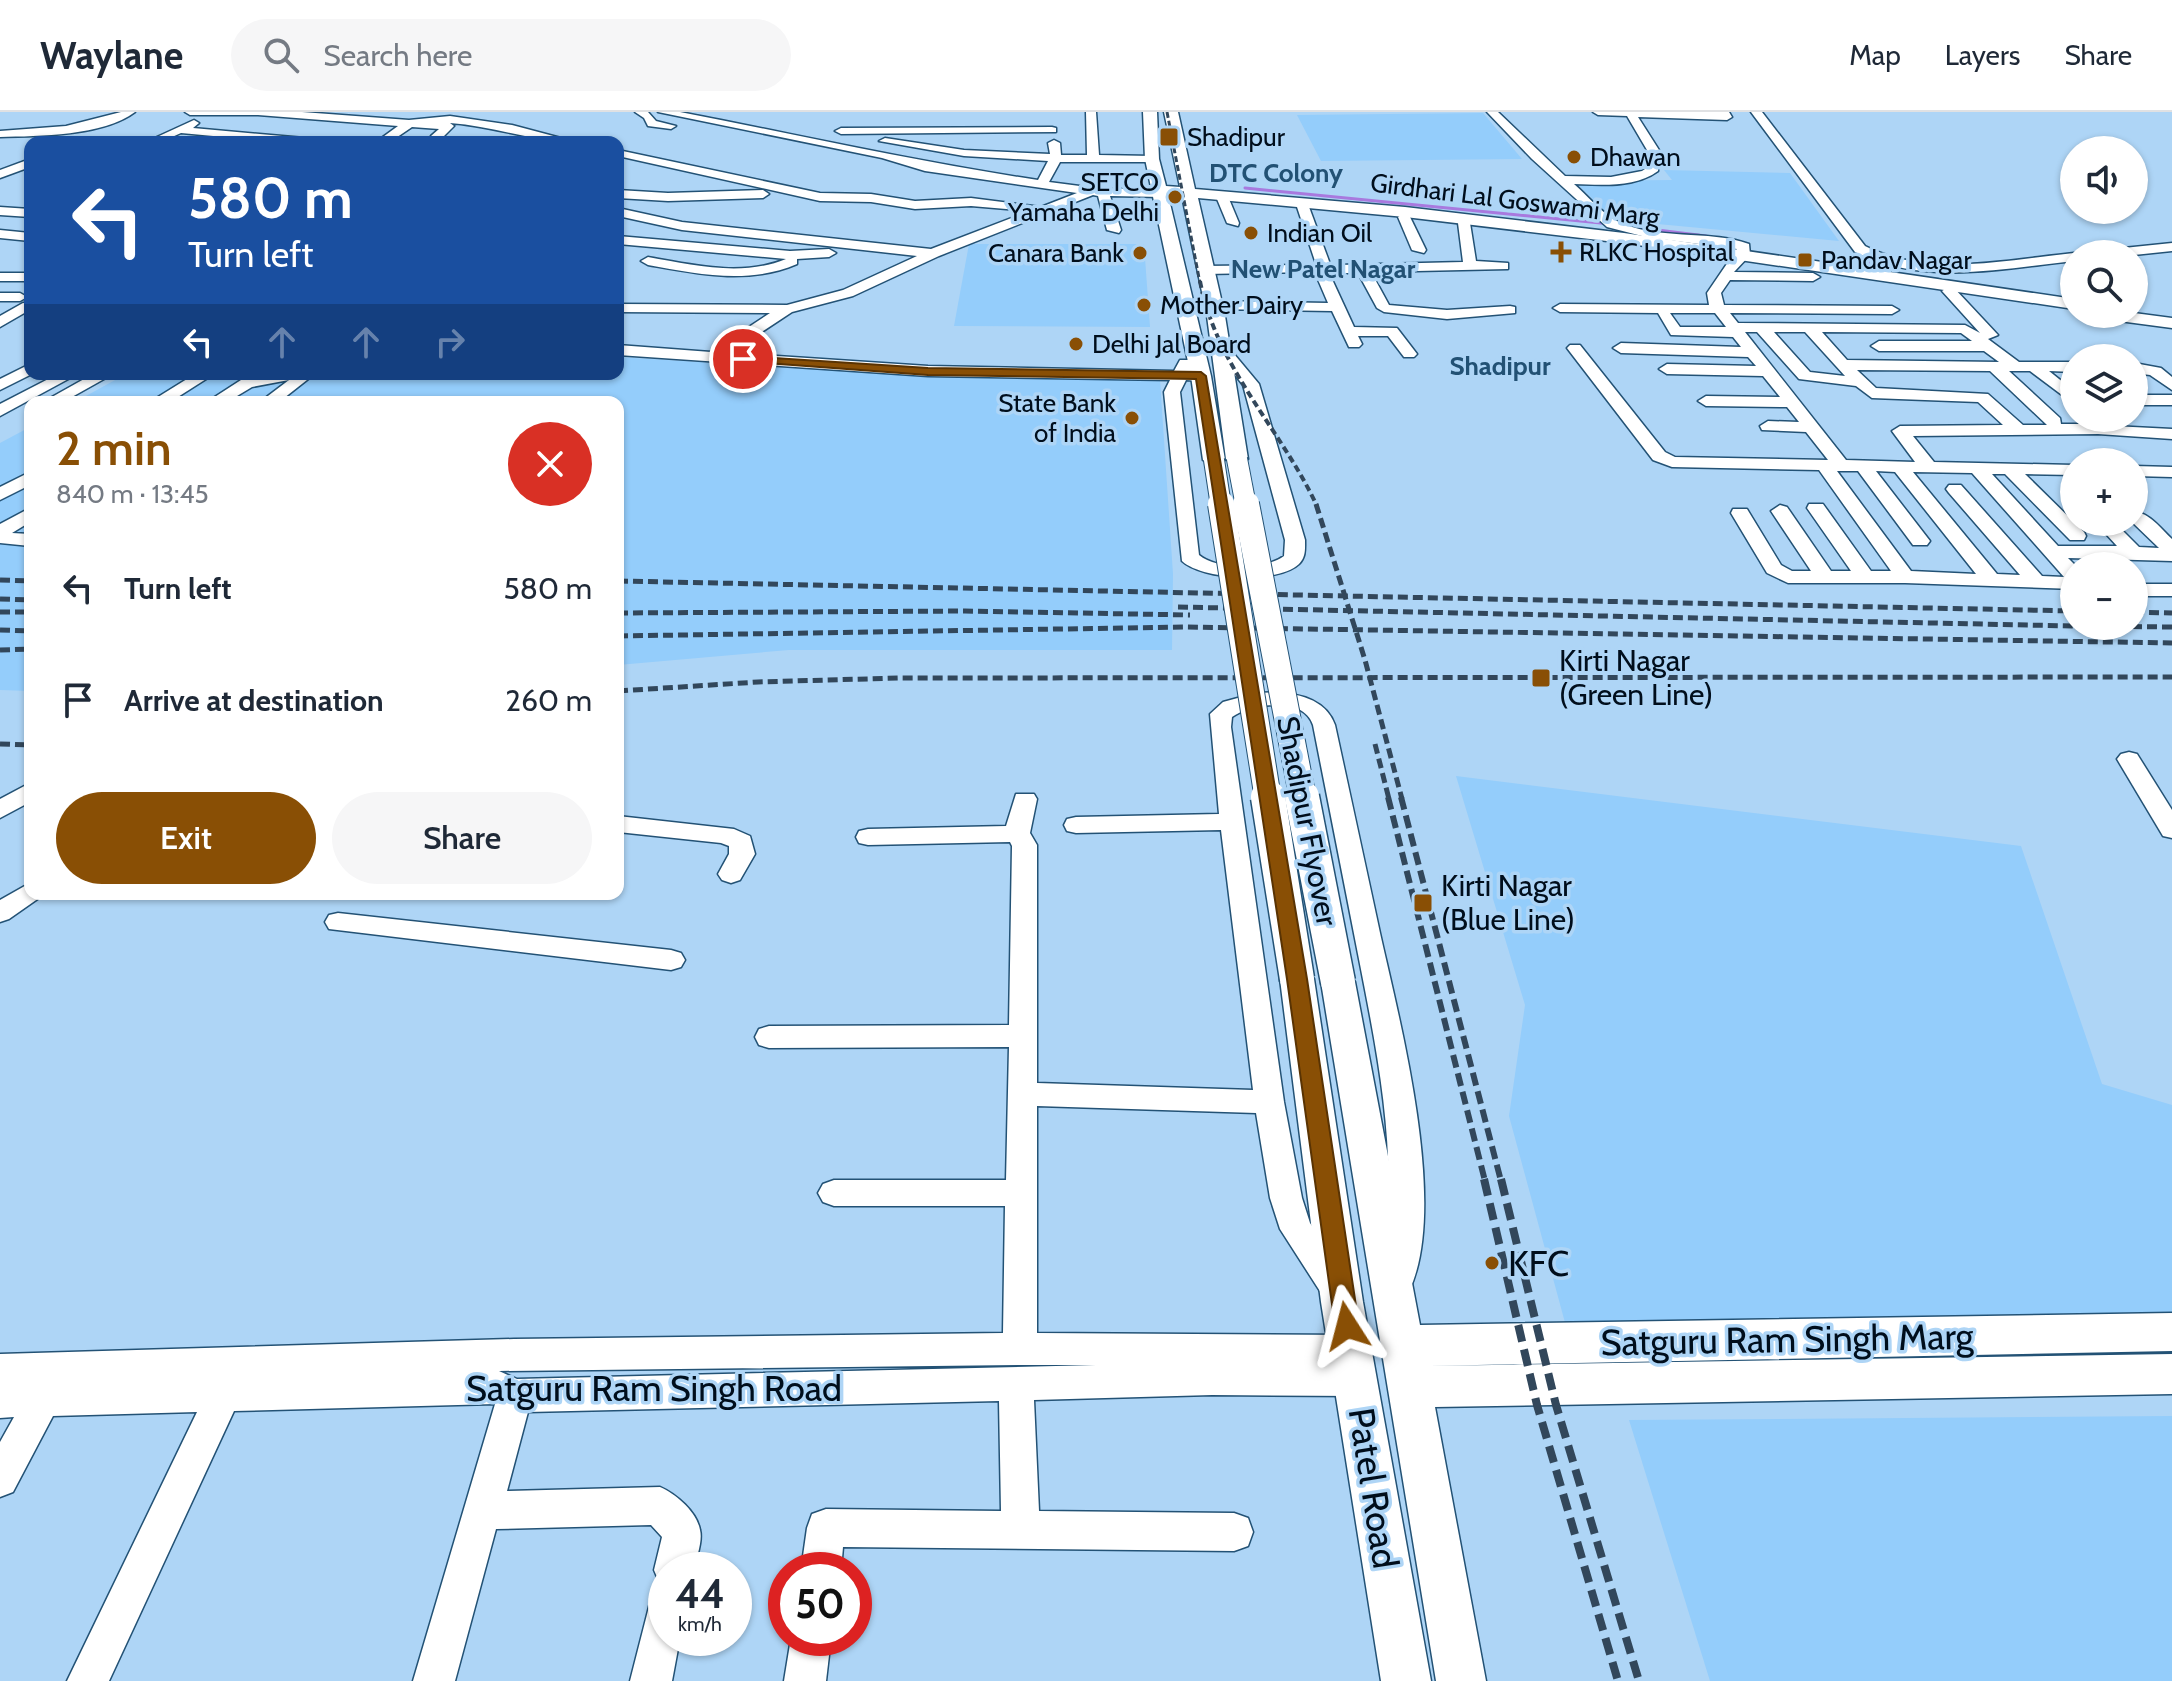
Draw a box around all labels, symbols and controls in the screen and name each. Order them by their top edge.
search box [231,19,791,91]
text: Waylane [40,32,183,79]
icon: search [259,33,303,77]
text: Search here [323,37,472,74]
text: Map [1849,38,1901,72]
text: Layers [1945,38,2020,72]
text: Share [2064,38,2132,72]
place label: Shadipur [1187,121,1286,153]
marker: Shadipur [1158,126,1180,148]
map controls [2060,136,2148,640]
button: sound [2060,136,2148,224]
place label: Dhawan [1590,141,1681,173]
marker: Dhawan [1565,148,1583,166]
district label: DTC Colony [1209,157,1343,189]
text: 580 m [188,164,353,232]
place label: SETCO Yamaha Delhi [1007,166,1159,228]
street label: Girdhari Lal Goswami Marg [1369,166,1662,234]
icon: left [56,168,160,272]
marker: SETCO Yamaha Delhi [1166,188,1184,206]
place label: Indian Oil [1267,217,1372,249]
marker: Indian Oil [1242,224,1260,242]
text: Turn left [188,232,313,276]
place label: RLKC Hospital [1579,236,1734,268]
place label: Canara Bank [988,237,1124,269]
button: search [2060,240,2148,328]
marker: RLKC Hospital [1550,241,1572,263]
marker: Canara Bank [1131,244,1149,262]
place label: Pandav Nagar [1821,244,1973,276]
marker: Pandav Nagar [1796,251,1814,269]
district label: New Patel Nagar [1231,253,1416,285]
place label: Mother Dairy [1160,289,1303,321]
marker: Mother Dairy [1135,296,1153,314]
icon: left [176,320,220,364]
icon: ahead [260,320,304,364]
icon: ahead [344,320,388,364]
icon: right [428,320,472,364]
pin [709,325,777,393]
place label: Delhi Jal Board [1092,328,1251,360]
marker: Delhi Jal Board [1067,335,1085,353]
icon: arrive [721,337,765,381]
button: layers [2060,344,2148,432]
district label: Shadipur [1449,350,1551,382]
place label: State Bank of India [998,387,1117,449]
marker: State Bank of India [1123,409,1141,427]
text: 2 min [56,419,172,477]
button: close [508,422,592,506]
button: + [2060,448,2148,536]
text: 840 m · 13:45 [56,478,209,510]
button: − [2060,552,2148,640]
icon: left [56,566,100,610]
text: Turn left [124,570,232,607]
text: 580 m [504,570,592,607]
place label: Kirti Nagar (Green Line) [1559,642,1713,713]
marker: Kirti Nagar (Green Line) [1530,667,1552,689]
icon: arrive [56,678,100,722]
text: Arrive at destination [124,682,384,719]
text: 260 m [505,682,592,719]
street label: Shadipur Flyover [1269,713,1346,929]
button: Exit [56,792,316,884]
button: Share [332,792,592,884]
place label: Kirti Nagar (Blue Line) [1441,867,1575,938]
marker: Kirti Nagar (Blue Line) [1412,892,1434,914]
place label: KFC [1508,1241,1569,1285]
marker: KFC [1483,1254,1501,1272]
position arrow [1305,1284,1389,1368]
street label: Satguru Ram Singh Marg [1600,1314,1975,1364]
street label: Satguru Ram Singh Road [466,1366,842,1410]
street label: Patel Road [1340,1405,1408,1571]
speed limit sign: 50 [768,1552,872,1656]
text: 44 [675,1569,725,1618]
text: km/h [678,1612,722,1636]

